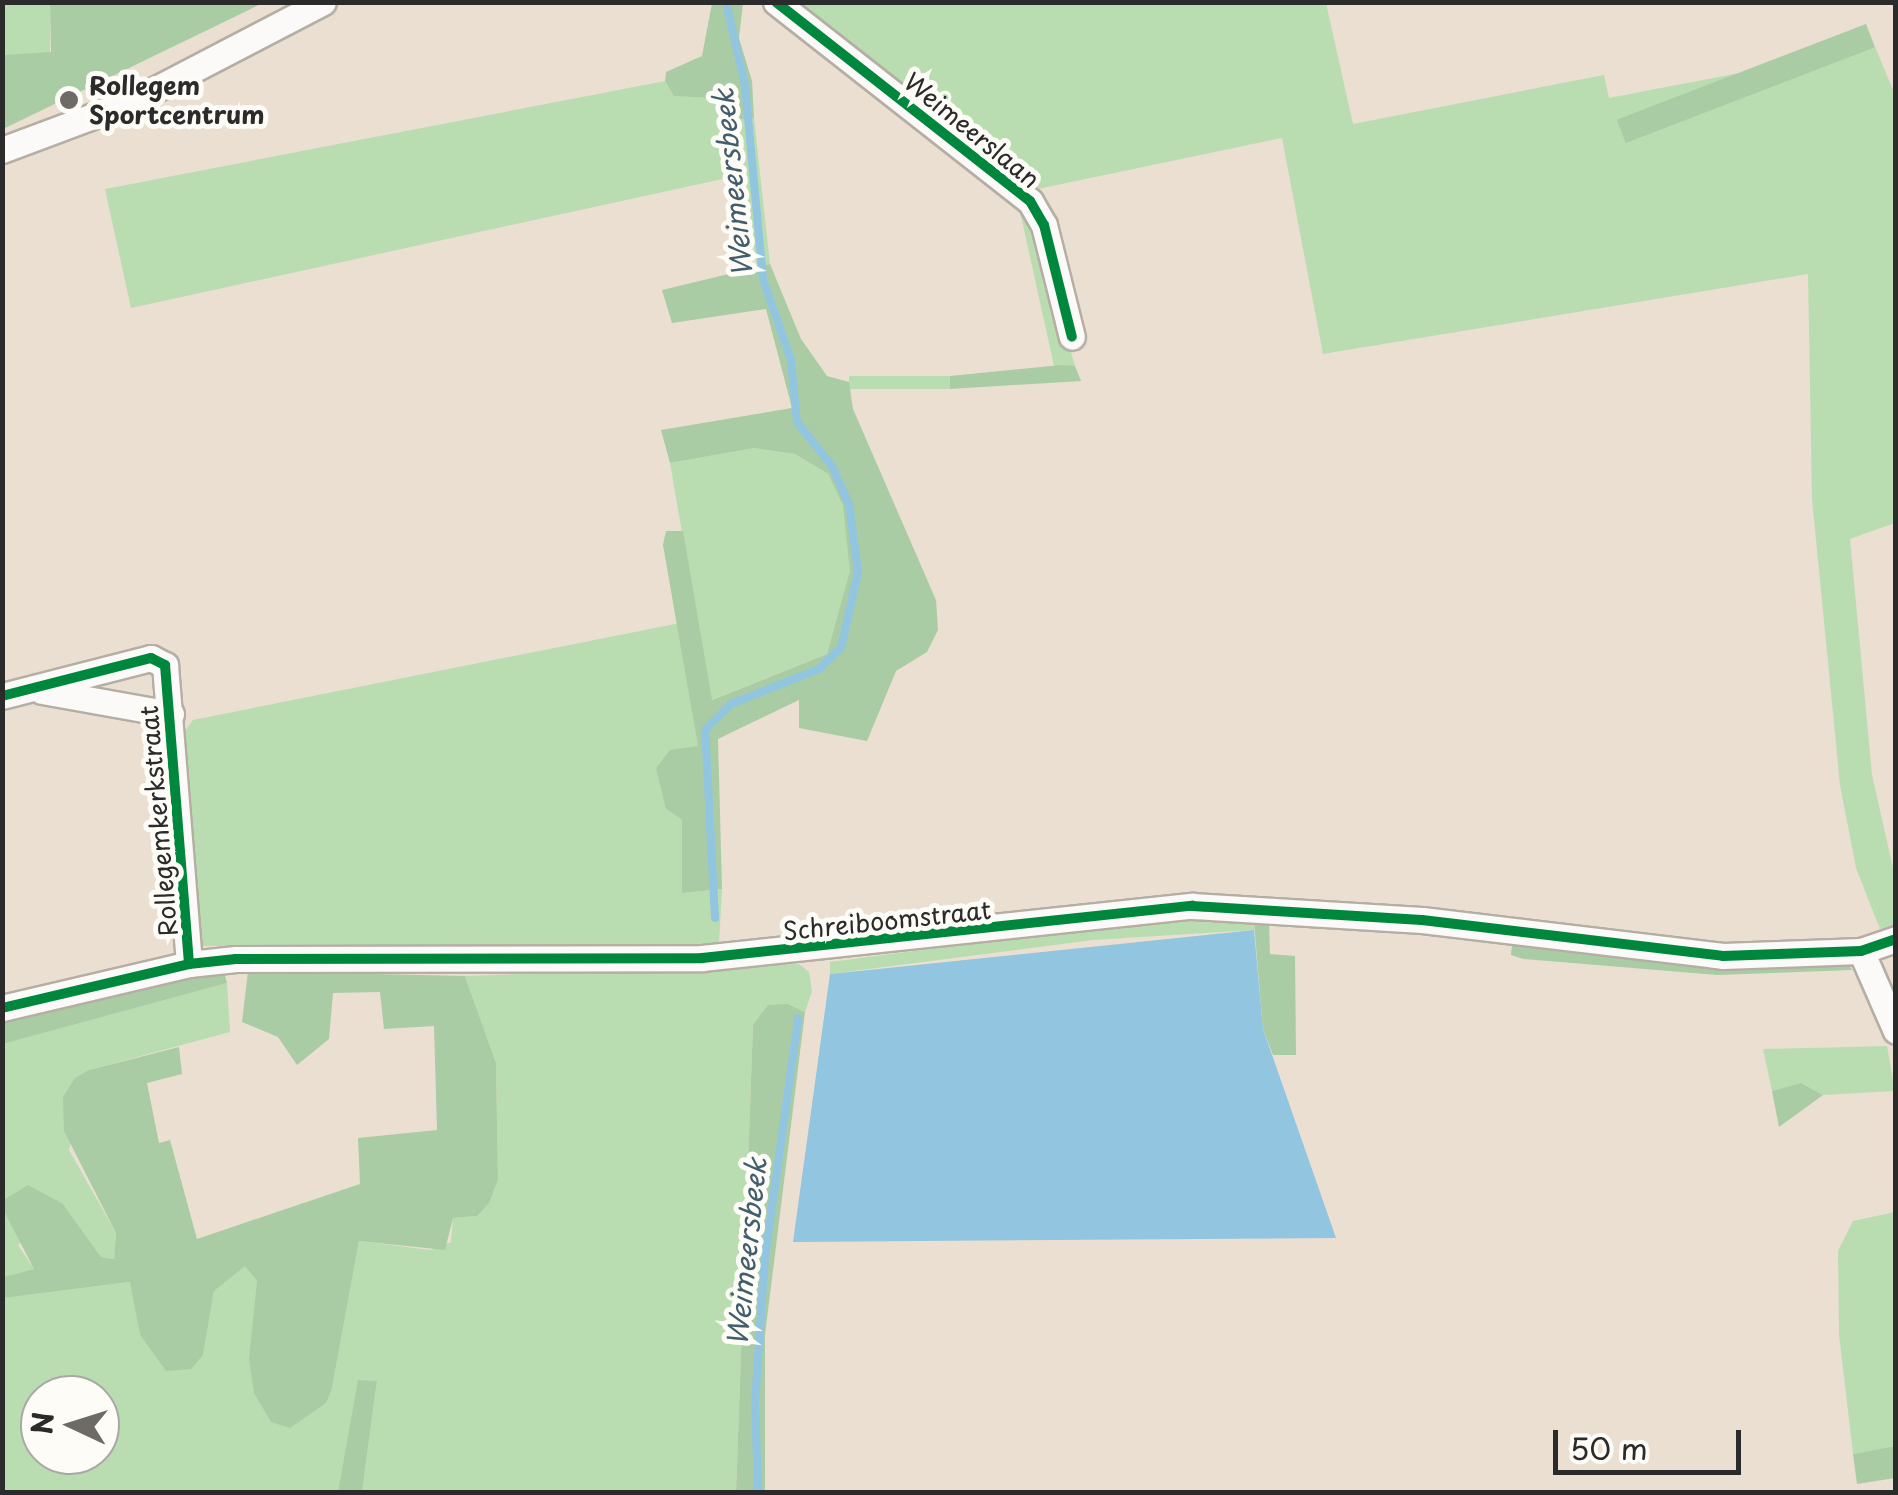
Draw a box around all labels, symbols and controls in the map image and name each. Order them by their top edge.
street label: Weimeerslaan [898,66,1046,194]
place label: Rollegem Sportcentrum [89,71,265,130]
water label: Weimeersbeek [705,87,759,279]
marker: Rollegem Sportcentrum [58,89,80,111]
street label: Rollegemkerkstraat [133,704,183,938]
street label: Schreiboomstraat [782,894,992,946]
water label: Weimeersbeek [719,1156,773,1348]
north arrow [20,1375,120,1475]
text: N [19,1410,64,1436]
scale bar [1558,1410,1746,1472]
text: 50 m [1570,1425,1648,1470]

